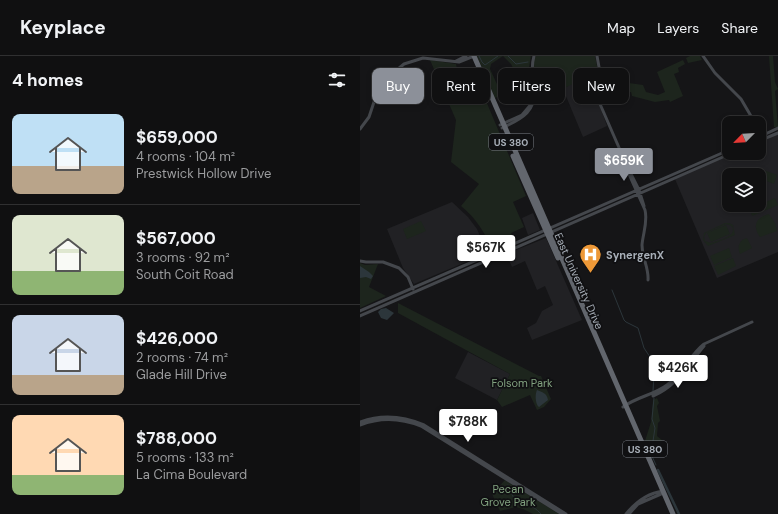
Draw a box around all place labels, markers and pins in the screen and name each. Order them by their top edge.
pin: $659K [596,148,652,182]
pin: $567K [458,235,514,269]
hospital icon: SynergenX [577,242,603,275]
place label: SynergenX [606,248,665,262]
pin: $426K [650,355,706,389]
pin: $788K [440,409,496,443]

